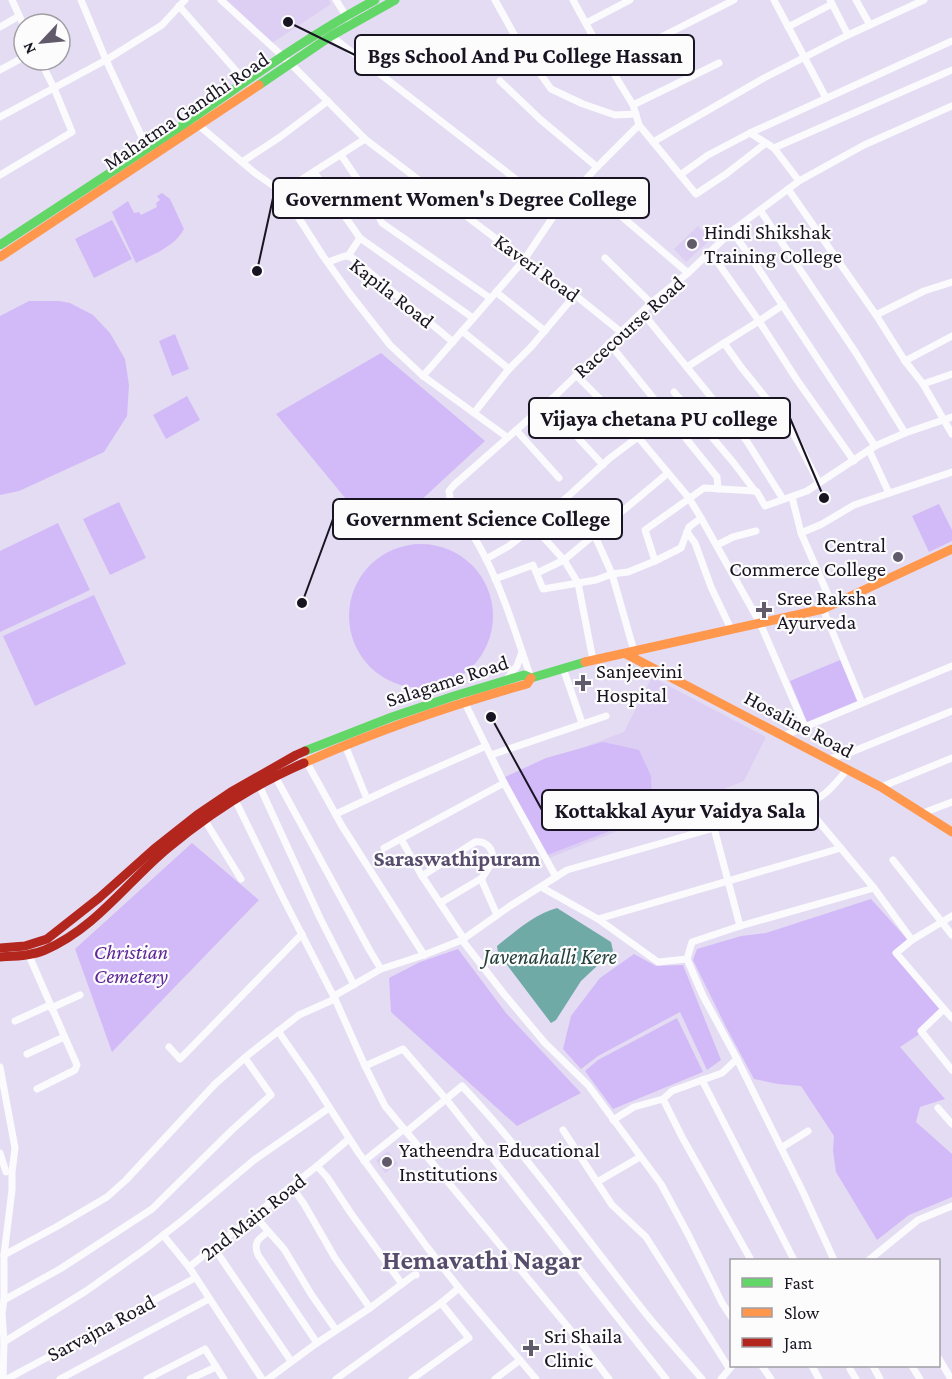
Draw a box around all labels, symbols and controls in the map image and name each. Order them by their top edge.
north arrow [12,12,72,72]
callout: Bgs School And Pu College Hassan [355,35,694,75]
text: N [19,40,39,57]
text: Bgs School And Pu College Hassan [367,43,683,68]
street label: Mahatma Gandhi Road [99,47,273,175]
callout: Government Women's Degree College [273,178,649,218]
text: Government Women's Degree College [285,186,637,211]
place label: Hindi Shikshak Training College [704,220,842,268]
street label: Kaveri Road [490,229,584,307]
marker: Hindi Shikshak Training College [685,237,699,251]
street label: Kapila Road [345,253,439,333]
street label: Racecourse Road [569,271,689,383]
callout: Vijaya chetana PU college [529,398,790,438]
text: Vijaya chetana PU college [540,406,777,431]
callout: Government Science College [333,499,622,539]
text: Government Science College [346,506,610,531]
place label: Central Commerce College [729,533,886,581]
marker: Central Commerce College [891,550,905,564]
place label: Sree Raksha Ayurveda [777,586,877,634]
marker: Sree Raksha Ayurveda [755,601,773,619]
street label: Salagame Road [383,650,511,712]
place label: Sanjeevini Hospital [596,659,683,707]
marker: Sanjeevini Hospital [574,674,592,692]
street label: Hosaline Road [740,685,858,763]
callout: Kottakkal Ayur Vaidya Sala [542,790,818,830]
text: Kottakkal Ayur Vaidya Sala [554,798,806,823]
district label: Saraswathipuram [374,846,541,871]
park label: Christian Cemetery [94,940,168,988]
water label: Javenahalli Kere [479,944,618,969]
place label: Yatheendra Educational Institutions [399,1138,600,1186]
marker: Yatheendra Educational Institutions [380,1155,394,1169]
street label: 2nd Main Road [196,1169,310,1265]
district label: Hemavathi Nagar [382,1245,582,1275]
legend [730,1259,940,1367]
text: Fast [784,1273,815,1293]
street label: Sarvajna Road [43,1289,159,1367]
text: Slow [784,1303,820,1323]
place label: Sri Shaila Clinic [544,1324,623,1372]
text: Jam [782,1333,813,1353]
marker: Sri Shaila Clinic [522,1339,540,1357]

